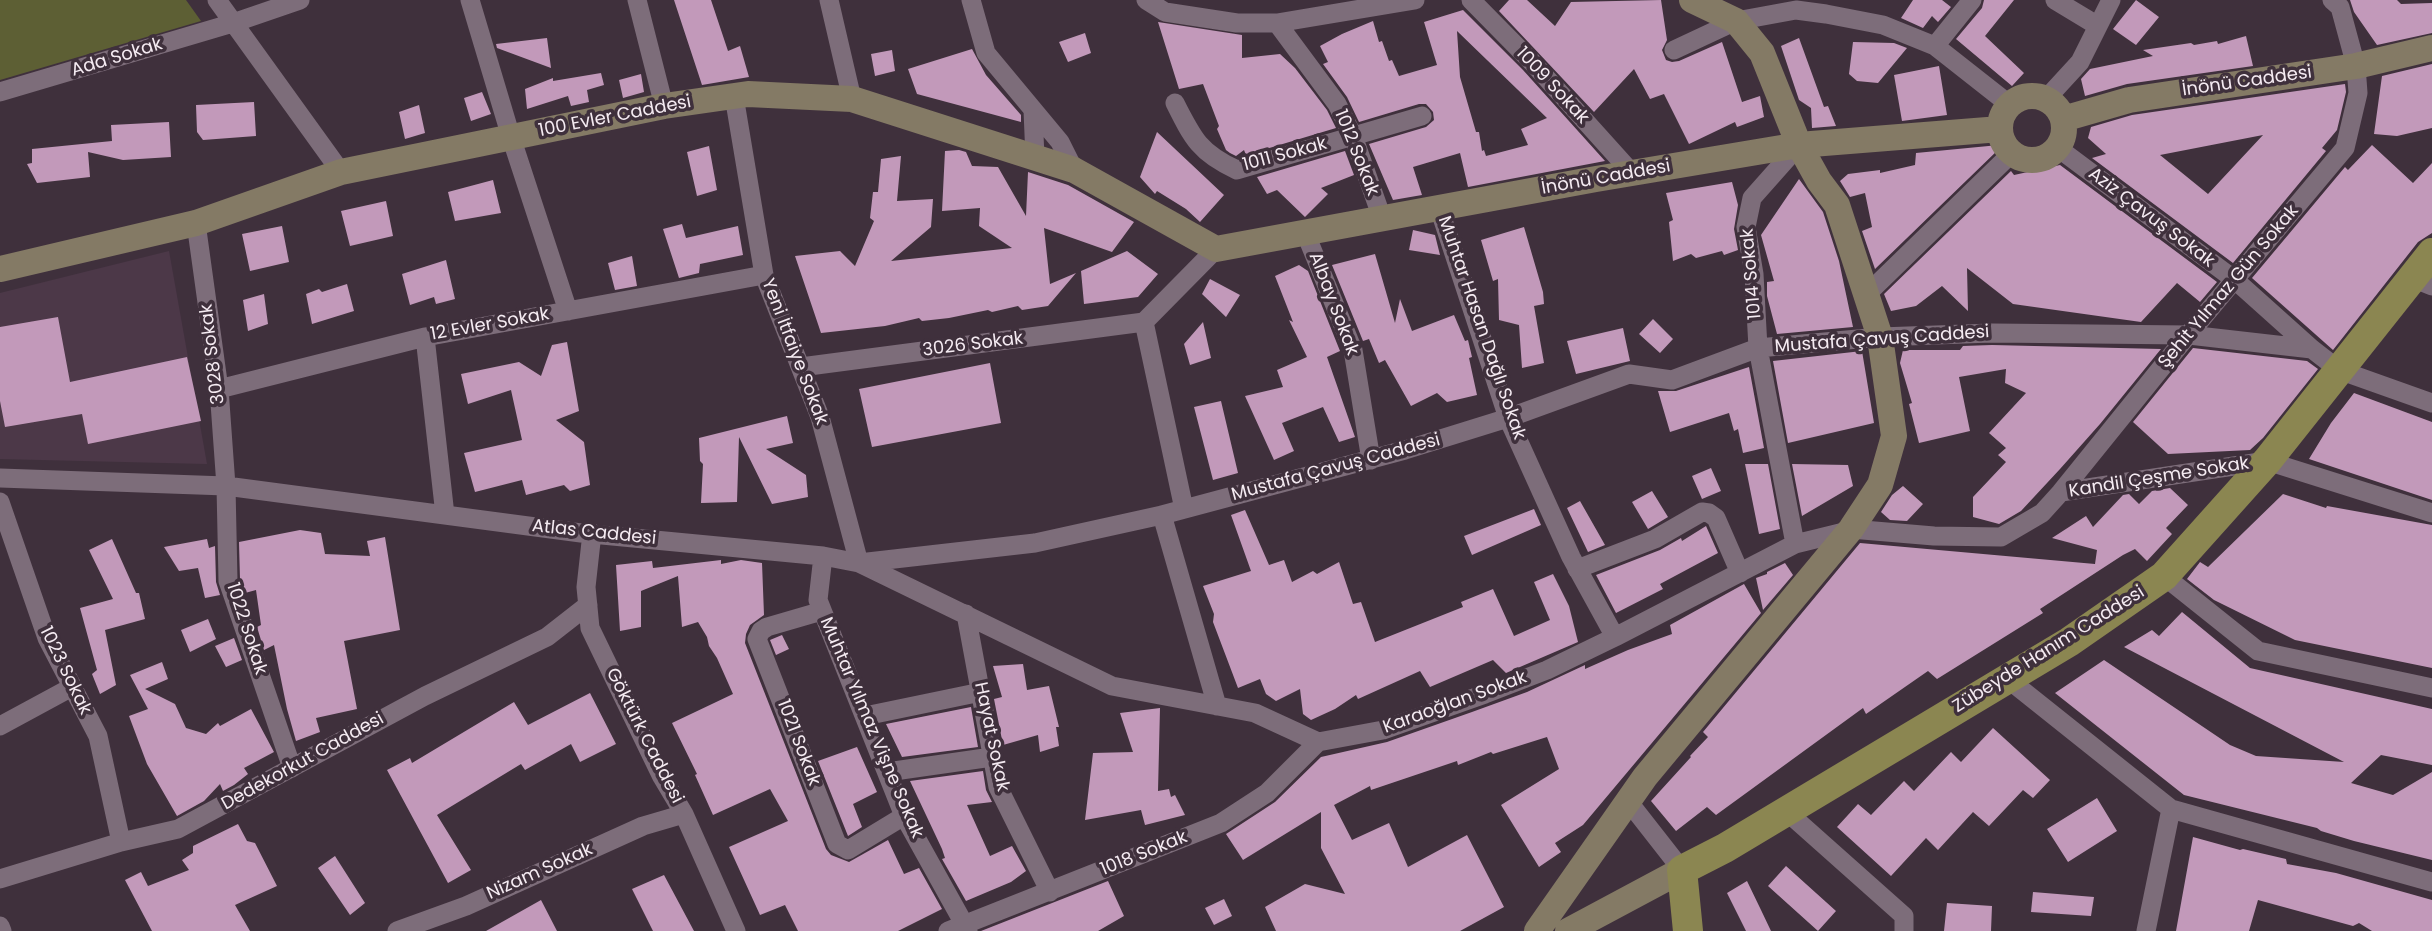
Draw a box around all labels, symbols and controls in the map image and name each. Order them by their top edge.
street label: Ada Sokak [69,34,165,82]
street label: 1009 Sokak [1511,43,1593,129]
street label: İnönü Caddesi [2181,62,2313,102]
street label: 100 Evler Caddesi [537,92,693,142]
street label: 1012 Sokak [1329,107,1383,199]
street label: 1011 Sokak [1241,133,1329,177]
street label: İnönü Caddesi [1540,156,1672,200]
street label: Aziz Çavuş Sokak [2084,164,2218,272]
street label: Şehit Yılmaz Gün Sokak [2154,201,2304,373]
street label: Muhtar Hasan Dağlı Sokak [1433,213,1529,443]
street label: 1014 Sokak [1737,227,1767,321]
street label: Albay Sokak [1303,249,1363,359]
street label: Yeni İtfaiye Sokak [756,276,832,428]
street label: 3028 Sokak [196,302,230,406]
street label: 12 Evler Sokak [429,304,551,346]
street label: Mustafa Çavuş Caddesi [1774,322,1990,358]
street label: 3026 Sokak [921,328,1025,362]
street label: Mustafa Çavuş Caddesi [1229,430,1443,506]
street label: Kandil Çeşme Sokak [2067,453,2251,503]
street label: Atlas Caddesi [531,516,657,550]
street label: 1022 Sokak [221,580,271,678]
street label: Zübeyde Hanım Caddesi [1949,582,2149,718]
street label: Muhtar Yılmaz Vişne Sokak [815,614,927,842]
street label: 1023 Sokak [34,623,96,719]
street label: Göktürk Caddesi [601,665,687,807]
street label: Karaoğlan Sokak [1380,667,1530,739]
street label: Hayat Sokak [969,680,1013,794]
street label: 1021 Sokak [772,697,824,789]
street label: Dedekorkut Caddesi [218,708,388,816]
street label: 1018 Sokak [1097,827,1191,881]
street label: Nizam Sokak [484,839,596,905]

